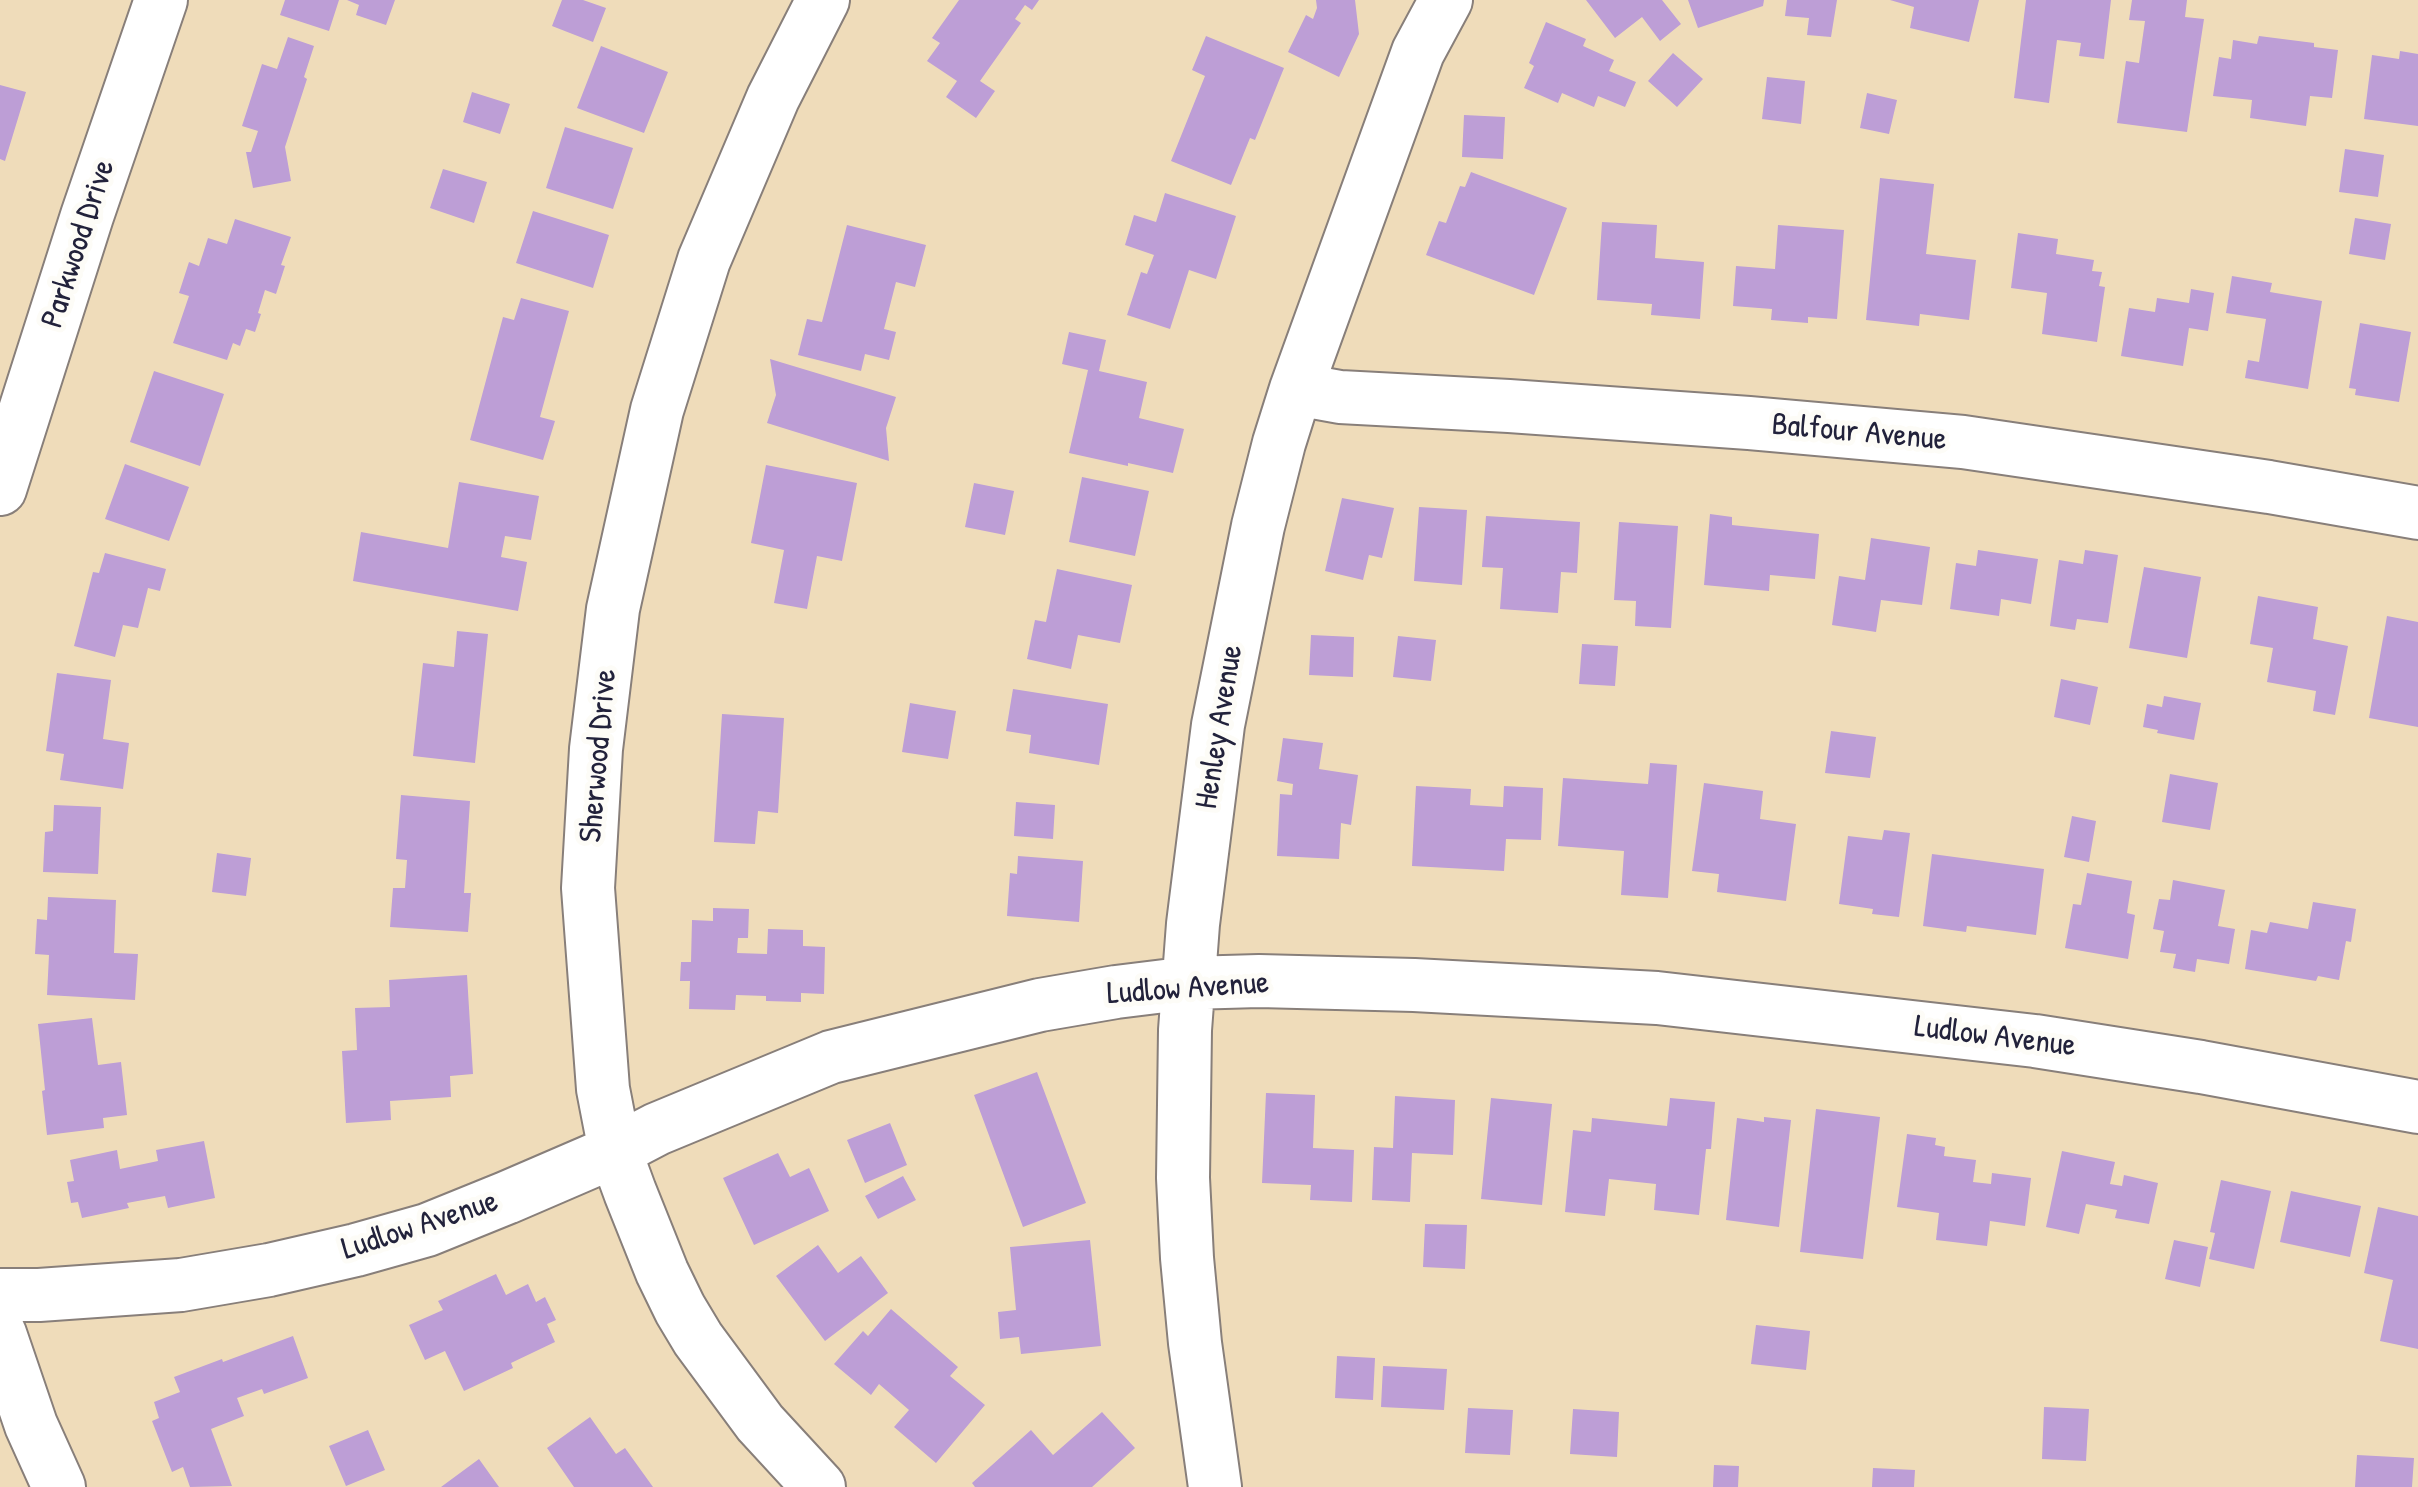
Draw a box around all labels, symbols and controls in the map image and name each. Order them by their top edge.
street label: Parkwood Drive [34,155,124,333]
street label: Balfour Avenue [1770,406,1948,460]
street label: Henley Avenue [1188,642,1252,812]
street label: Sherwood Drive [572,668,626,844]
street label: Ludlow Avenue [1106,964,1270,1014]
street label: Ludlow Avenue [1912,1008,2078,1066]
street label: Ludlow Avenue [337,1183,503,1269]

